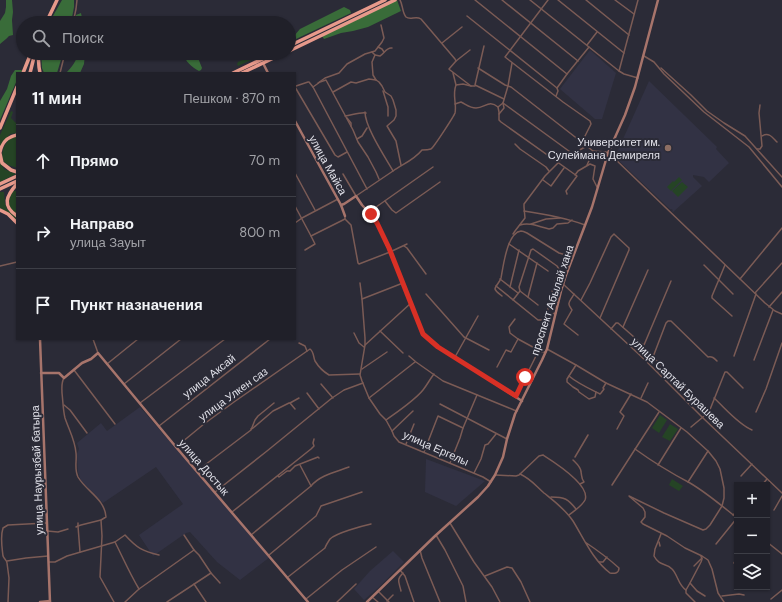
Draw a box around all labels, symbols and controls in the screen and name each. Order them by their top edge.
search box [16,16,296,60]
icon: search [30,27,52,49]
text: Поиск [62,28,104,48]
text: 11 мин [32,87,82,109]
text: Пешком · 870 m [183,90,280,107]
street label: улица Майса [306,133,351,198]
place label: Университет им. Сулеймана Демиреля [548,135,660,162]
marker: Университет им. Сулеймана Демиреля [663,143,673,153]
icon: ahead [32,150,54,172]
text: Прямо [70,151,119,171]
text: 70 m [249,152,280,169]
route end [362,205,380,223]
text: Направо [70,214,134,234]
icon: right [32,222,54,244]
text: 800 m [239,224,280,241]
text: улица Зауыт [70,234,146,251]
street label: проспект Абылай хана [527,242,577,357]
icon: arrive [32,294,54,316]
text: Пункт назначения [70,295,203,315]
street label: улица Сартай Бурашева [628,335,728,432]
street label: улица Аксай [180,351,238,401]
street label: улица Улкен саз [196,364,270,424]
route start [516,368,534,386]
street label: улица Наурызбай батыра [28,404,46,535]
street label: улица Ергелы [401,427,471,469]
street label: улица Достык [176,436,232,498]
map controls [734,482,770,590]
button: + [734,482,770,518]
button: − [734,518,770,554]
button: layers [734,554,770,590]

